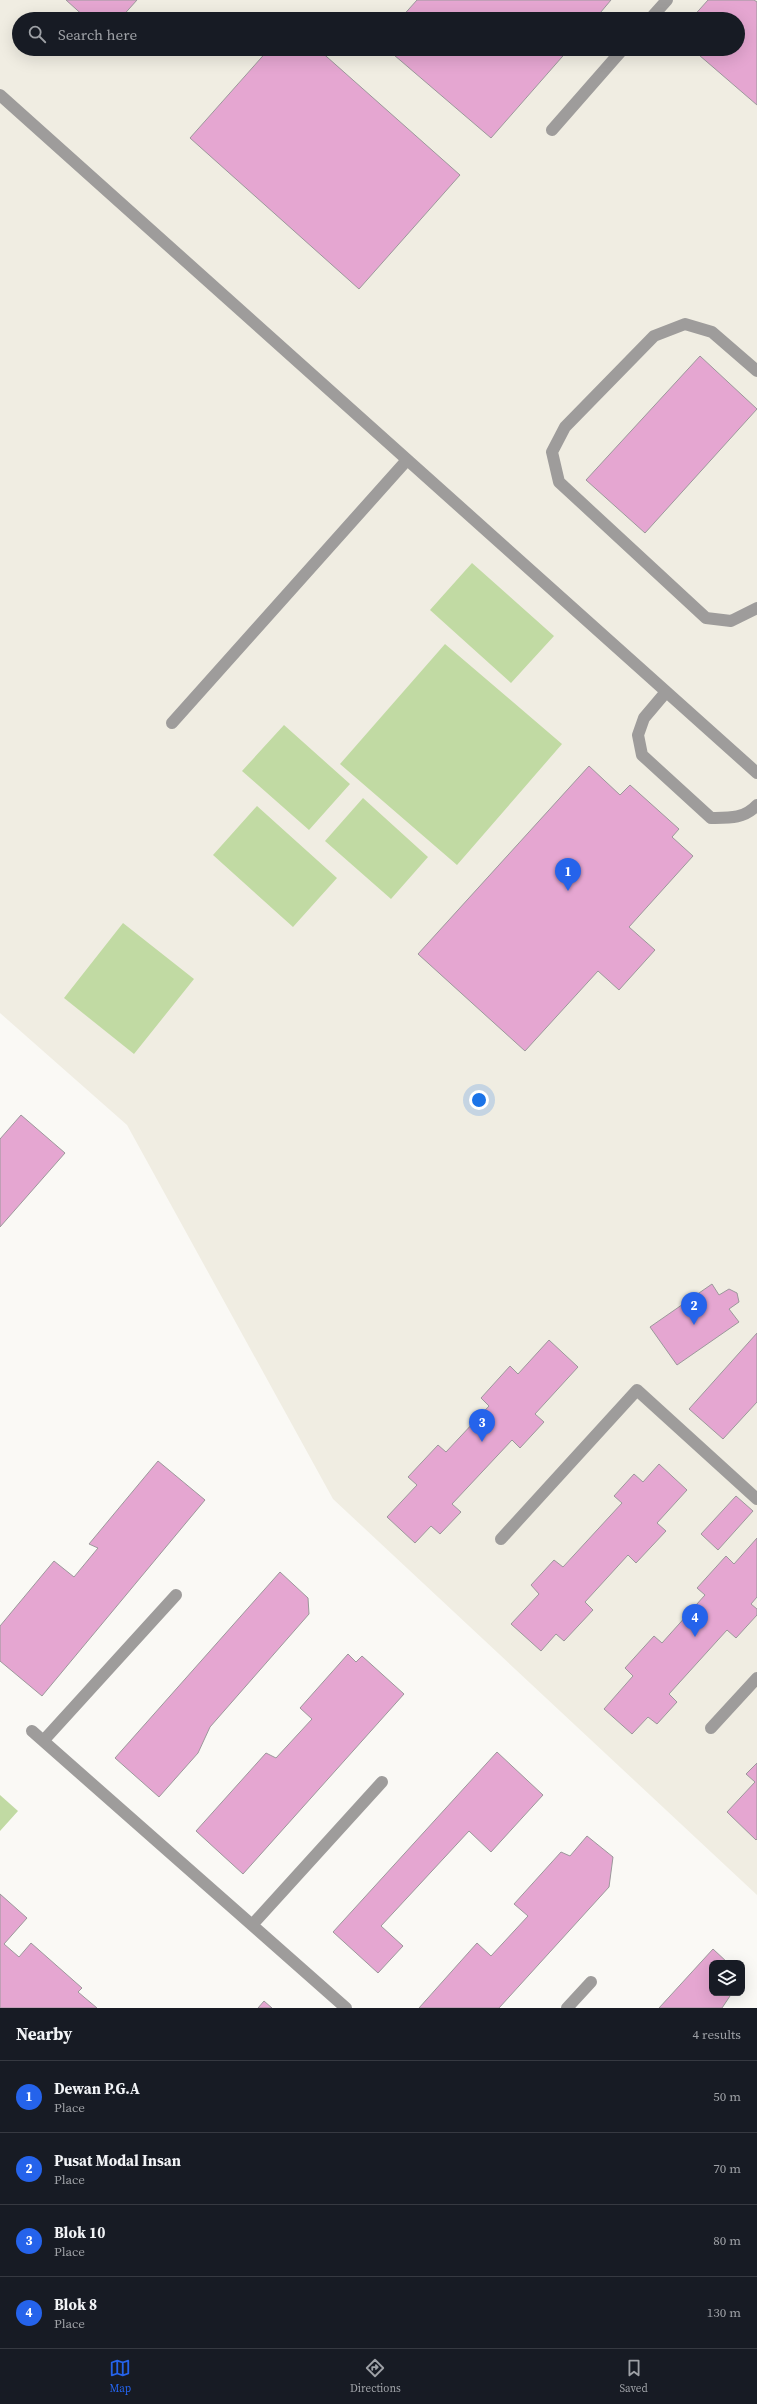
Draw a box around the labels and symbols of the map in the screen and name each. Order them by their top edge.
pin: 1 [555,858,581,891]
your location [469,1090,489,1110]
pin: 2 [681,1292,707,1325]
pin: 3 [469,1409,495,1442]
pin: 4 [682,1604,708,1637]

